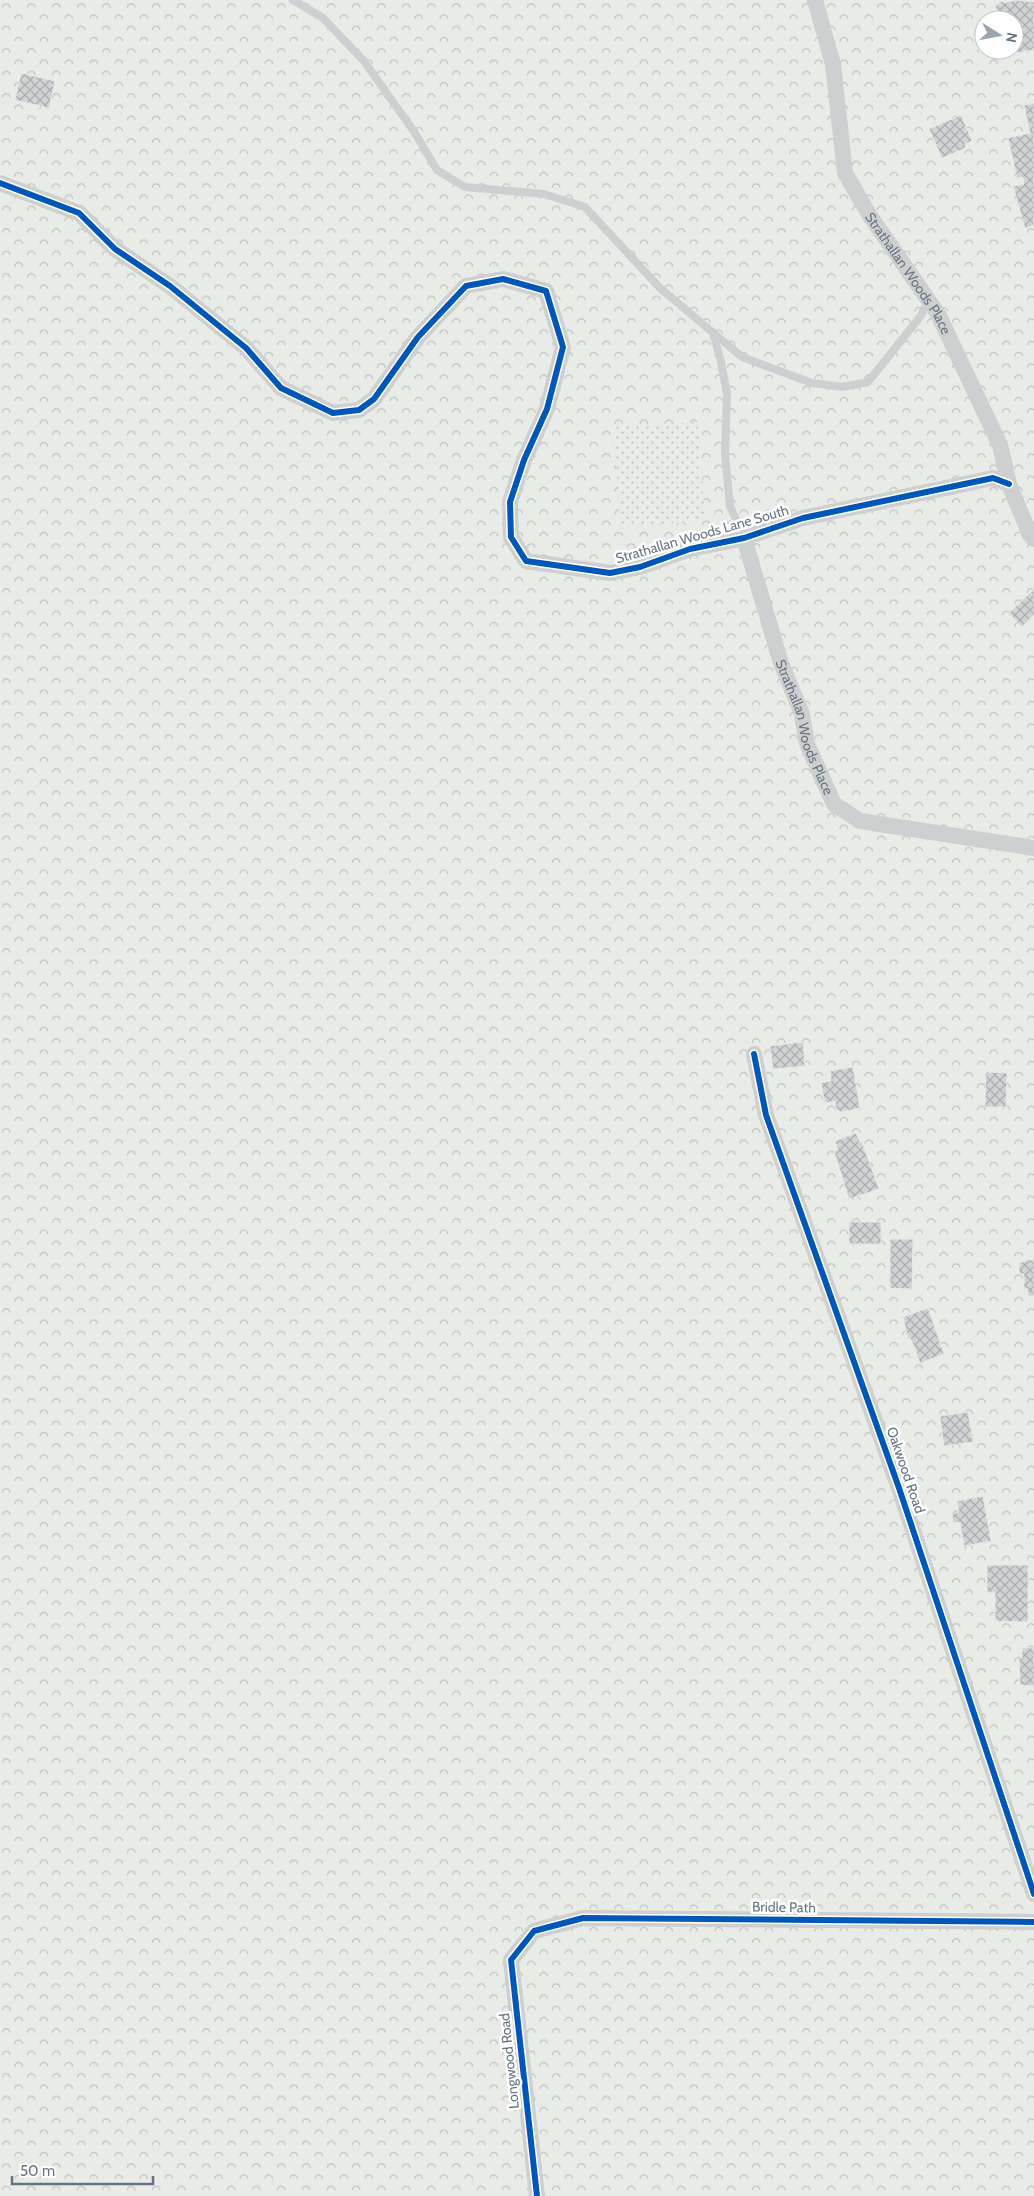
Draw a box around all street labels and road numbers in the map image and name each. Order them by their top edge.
street label: Strathallan Woods Place [861,209,955,337]
street label: Strathallan Woods Lane South [613,501,791,567]
street label: Strathallan Woods Place [772,657,838,798]
street label: Oakwood Road [883,1424,929,1516]
street label: Bridle Path [752,1897,816,1917]
street label: Longwood Road [495,2012,523,2110]

